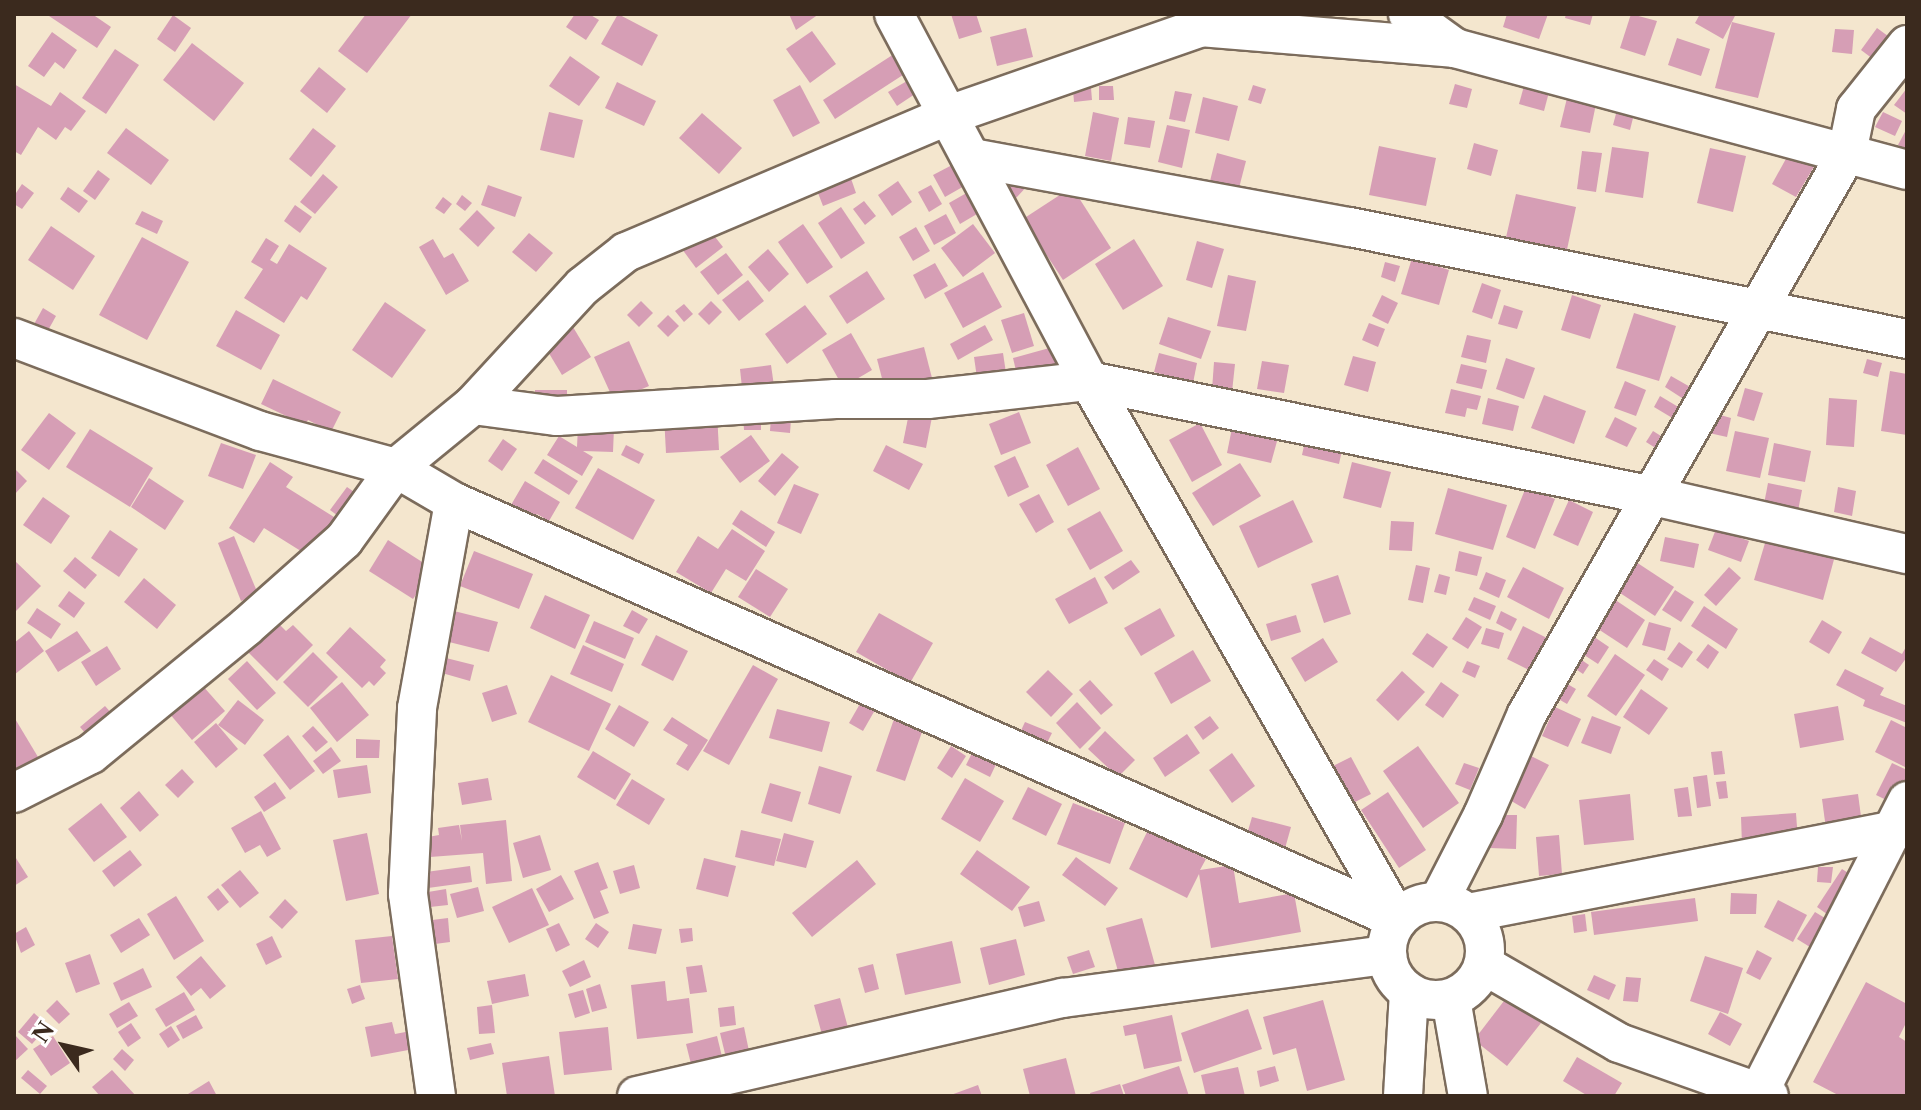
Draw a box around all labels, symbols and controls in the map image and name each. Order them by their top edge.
north arrow [24,1006,104,1086]
text: N [27,1017,60,1048]

